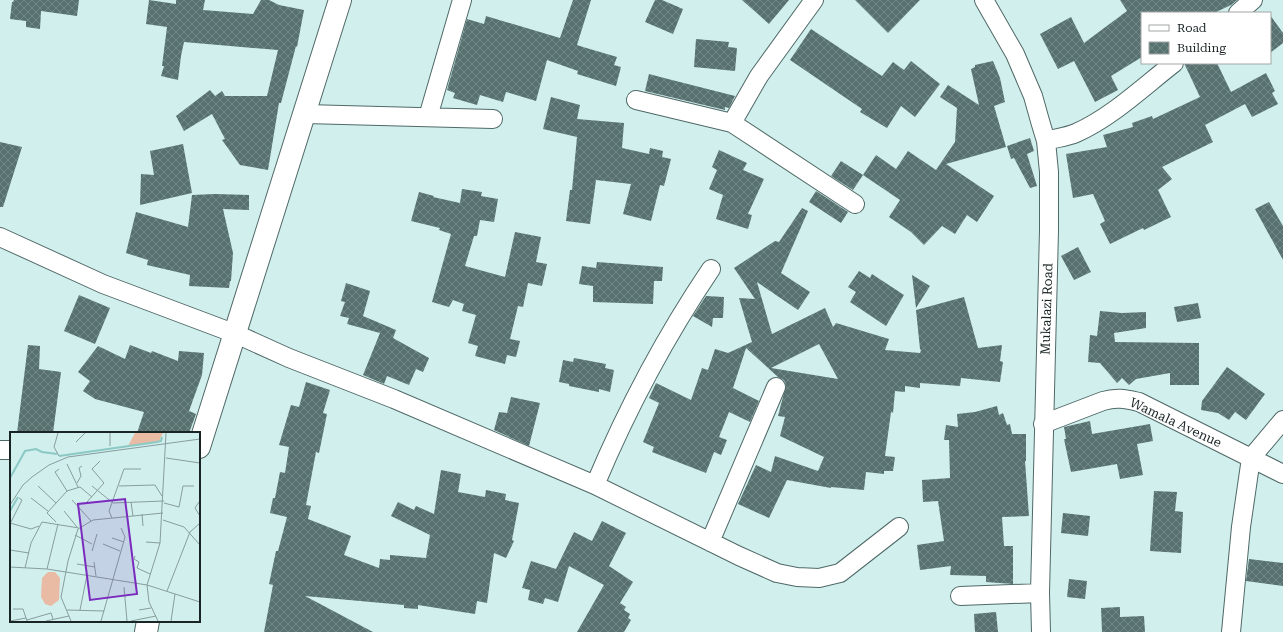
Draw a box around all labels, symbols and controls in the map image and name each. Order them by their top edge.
legend [1141,12,1271,64]
text: Road [1177,21,1207,35]
text: Building [1177,41,1226,55]
street label: Mukalazi Road [1037,262,1056,355]
street label: Wamala Avenue [1128,395,1224,450]
inset map [10,432,200,622]

